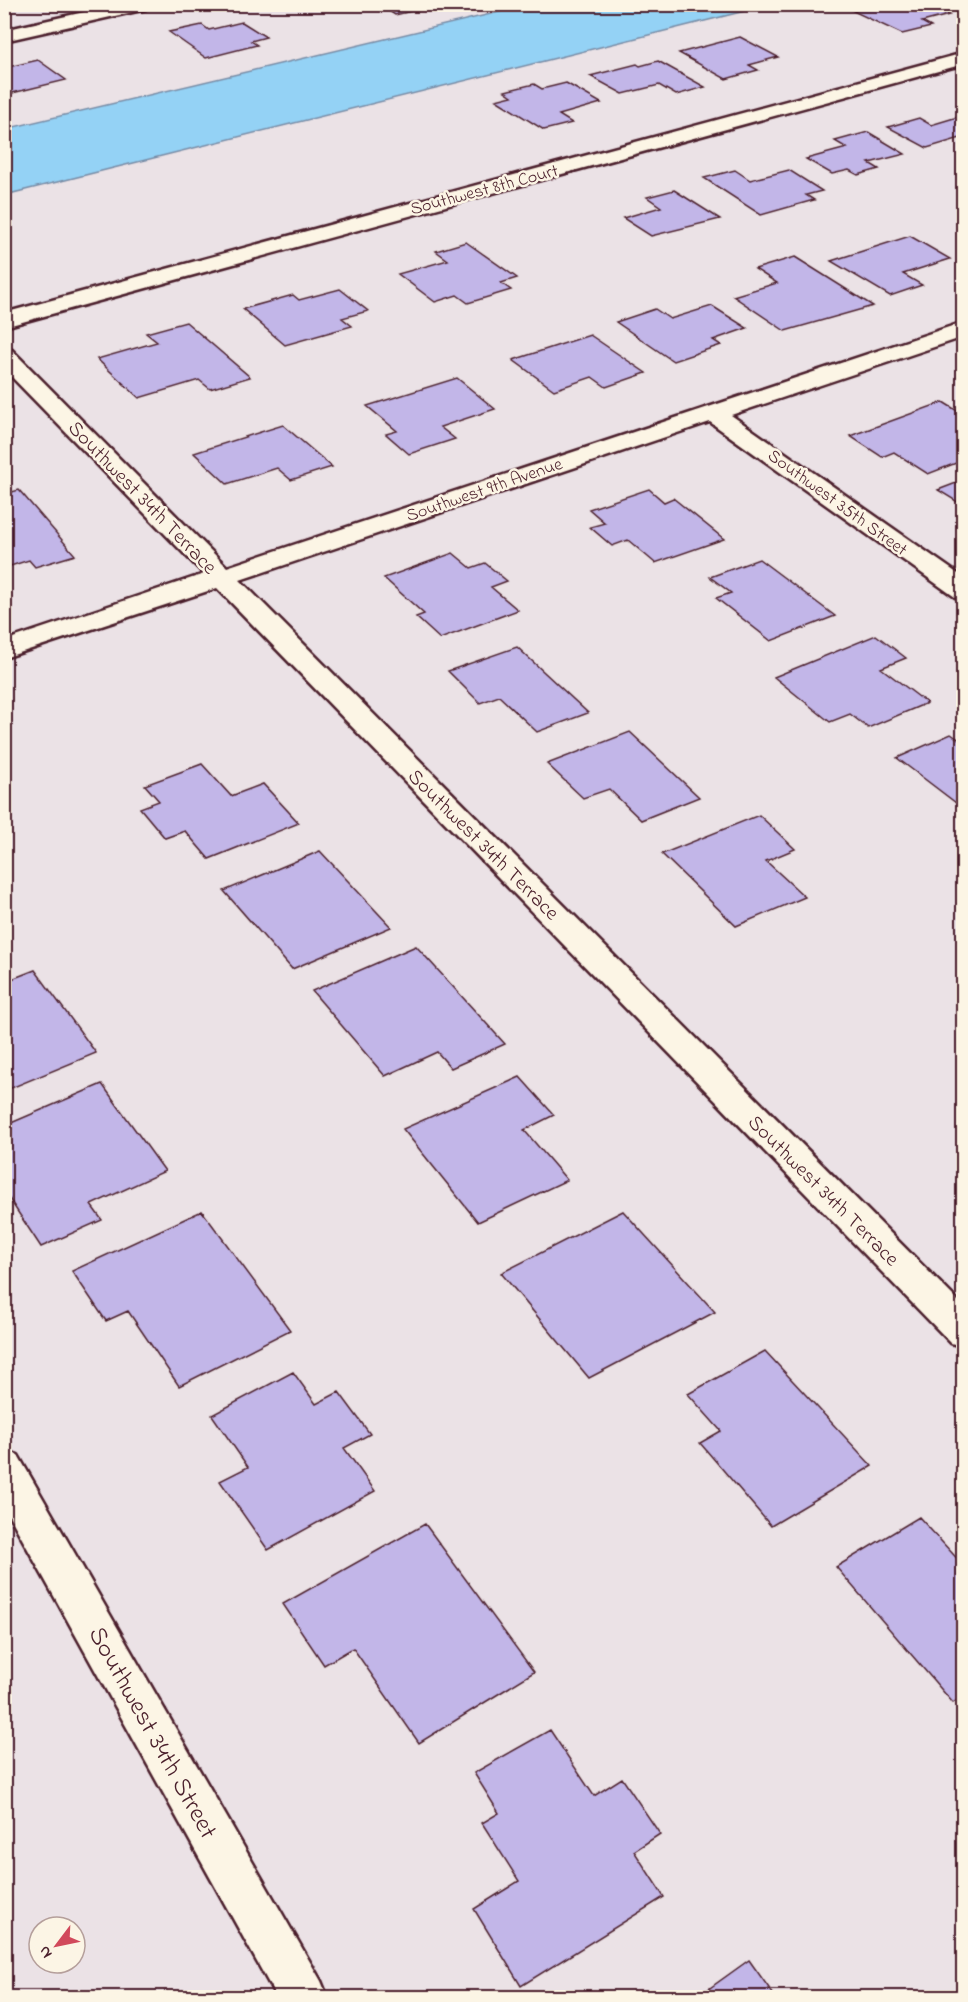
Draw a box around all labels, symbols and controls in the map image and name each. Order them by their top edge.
street label: Southwest 8th Court [408,159,561,223]
street label: Southwest 34th Terrace [60,415,224,582]
street label: Southwest 35th Street [761,444,912,563]
street label: Southwest 9th Avenue [403,452,567,530]
street label: Southwest 34th Terrace [400,763,566,928]
street label: Southwest 34th Terrace [740,1109,906,1274]
street label: Southwest 34th Street [77,1620,226,1847]
north arrow [27,1915,87,1975]
text: N [33,1941,59,1963]

